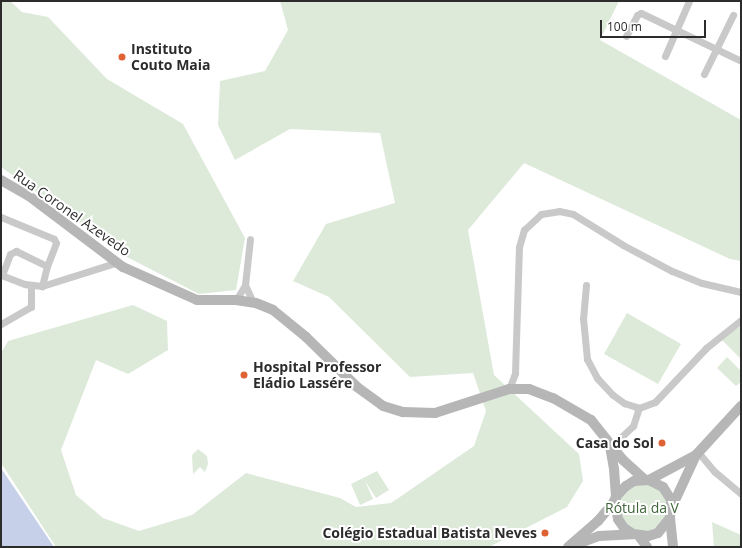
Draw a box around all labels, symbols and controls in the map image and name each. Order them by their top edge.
scale bar [602,12,708,38]
text: 100 m [607,18,642,35]
place label: Instituto Couto Maia [131,41,211,74]
marker: Instituto Couto Maia [116,51,128,63]
street label: Rua Coronel Azevedo [10,166,134,260]
place label: Hospital Professor Eládio Lassére [253,359,381,392]
marker: Hospital Professor Eládio Lassére [238,369,250,381]
place label: Casa do Sol [576,435,654,451]
marker: Casa do Sol [657,438,667,448]
park label: Rótula da V [605,500,679,516]
place label: Colégio Estadual Batista Neves [322,525,537,541]
marker: Colégio Estadual Batista Neves [540,528,550,538]

